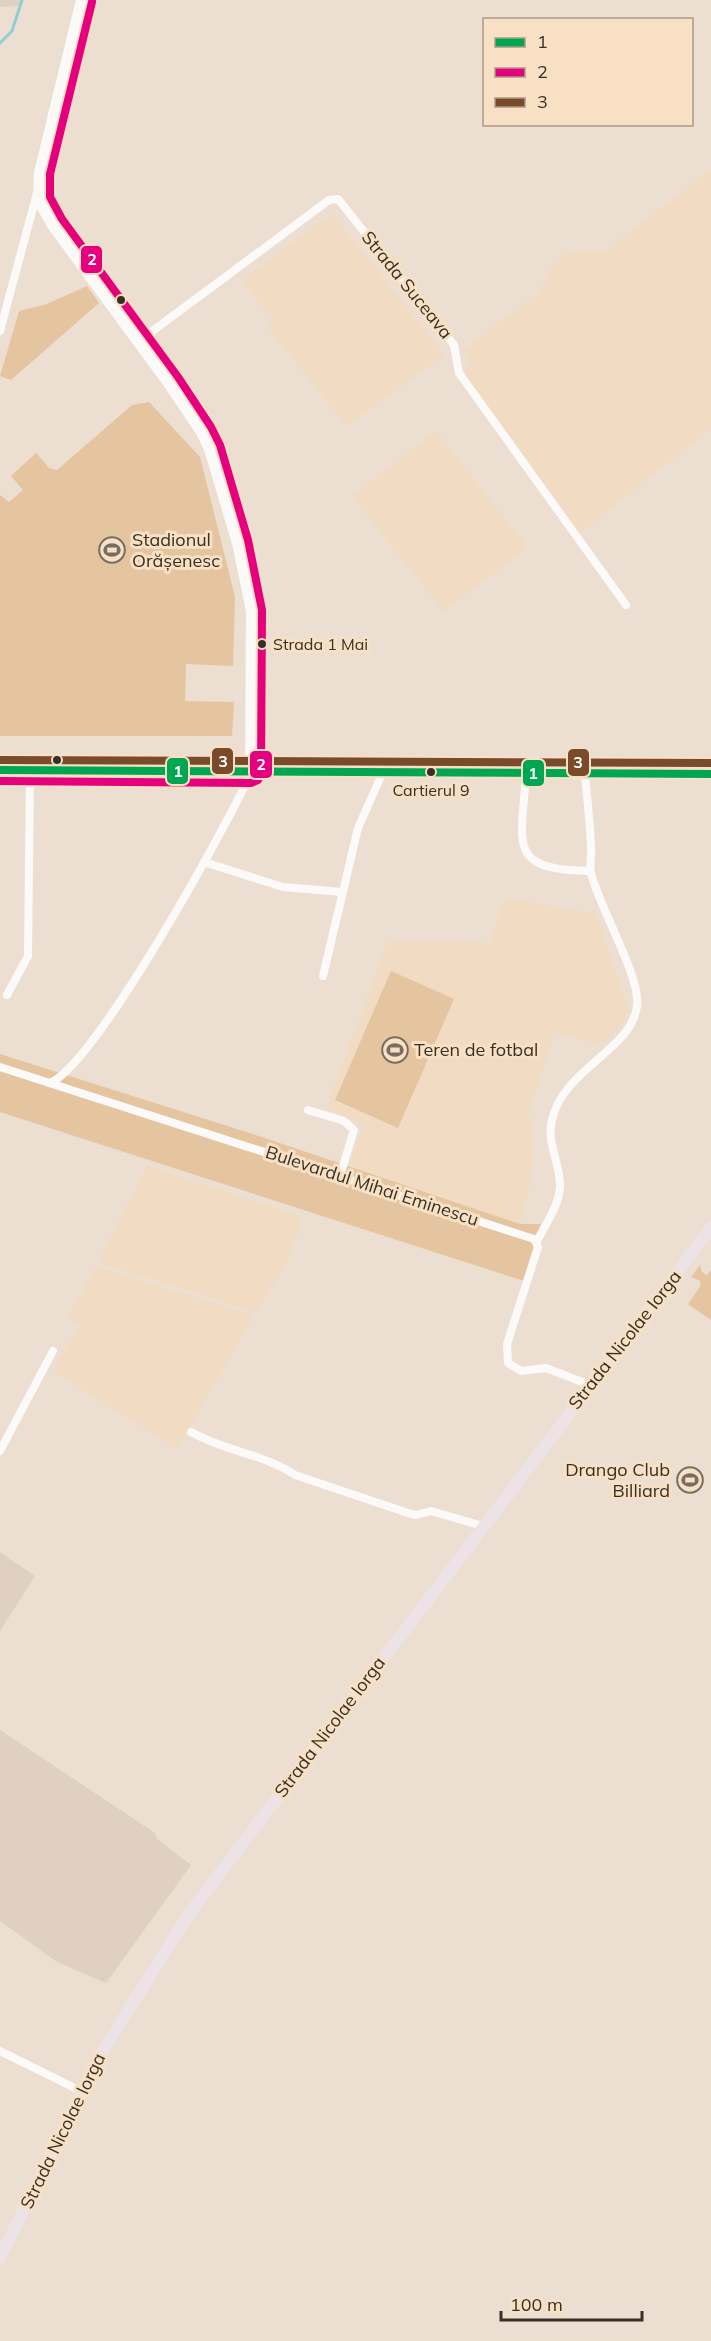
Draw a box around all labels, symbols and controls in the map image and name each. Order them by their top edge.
legend [483,18,693,126]
text: 1 [537,30,548,53]
text: 2 [537,60,548,83]
text: 3 [537,90,548,113]
street label: Strada Suceava [357,226,458,343]
line badge: 2 [80,245,103,274]
text: 2 [87,249,97,269]
unlabelled marker [115,294,127,306]
place label: Stadionul Orășenesc [132,528,220,572]
sports icon: Stadionul Orășenesc [97,535,127,565]
place label: Strada 1 Mai [273,634,368,654]
marker: Strada 1 Mai [256,638,268,650]
line badge: 3 [211,747,234,775]
line badge: 3 [567,748,590,777]
line badge: 2 [249,750,273,779]
text: 3 [218,751,228,771]
text: 3 [573,752,583,772]
unlabelled marker [51,754,63,766]
text: 2 [256,754,266,774]
line badge: 1 [166,757,189,785]
line badge: 1 [522,759,545,787]
text: 1 [173,761,183,781]
text: 1 [528,763,538,783]
marker: Cartierul 9 [425,766,437,778]
place label: Cartierul 9 [392,780,470,800]
sports icon: Teren de fotbal [380,1035,410,1065]
place label: Teren de fotbal [414,1038,538,1061]
street label: Bulevardul Mihai Eminescu [263,1140,482,1231]
street label: Strada Nicolae Iorga [563,1265,686,1414]
place label: Drango Club Billiard [565,1458,670,1502]
sports icon: Drango Club Billiard [675,1465,705,1495]
street label: Strada Nicolae Iorga [269,1652,390,1802]
street label: Strada Nicolae Iorga [15,2049,110,2212]
scale bar [501,2284,642,2322]
text: 100 m [510,2293,563,2316]

